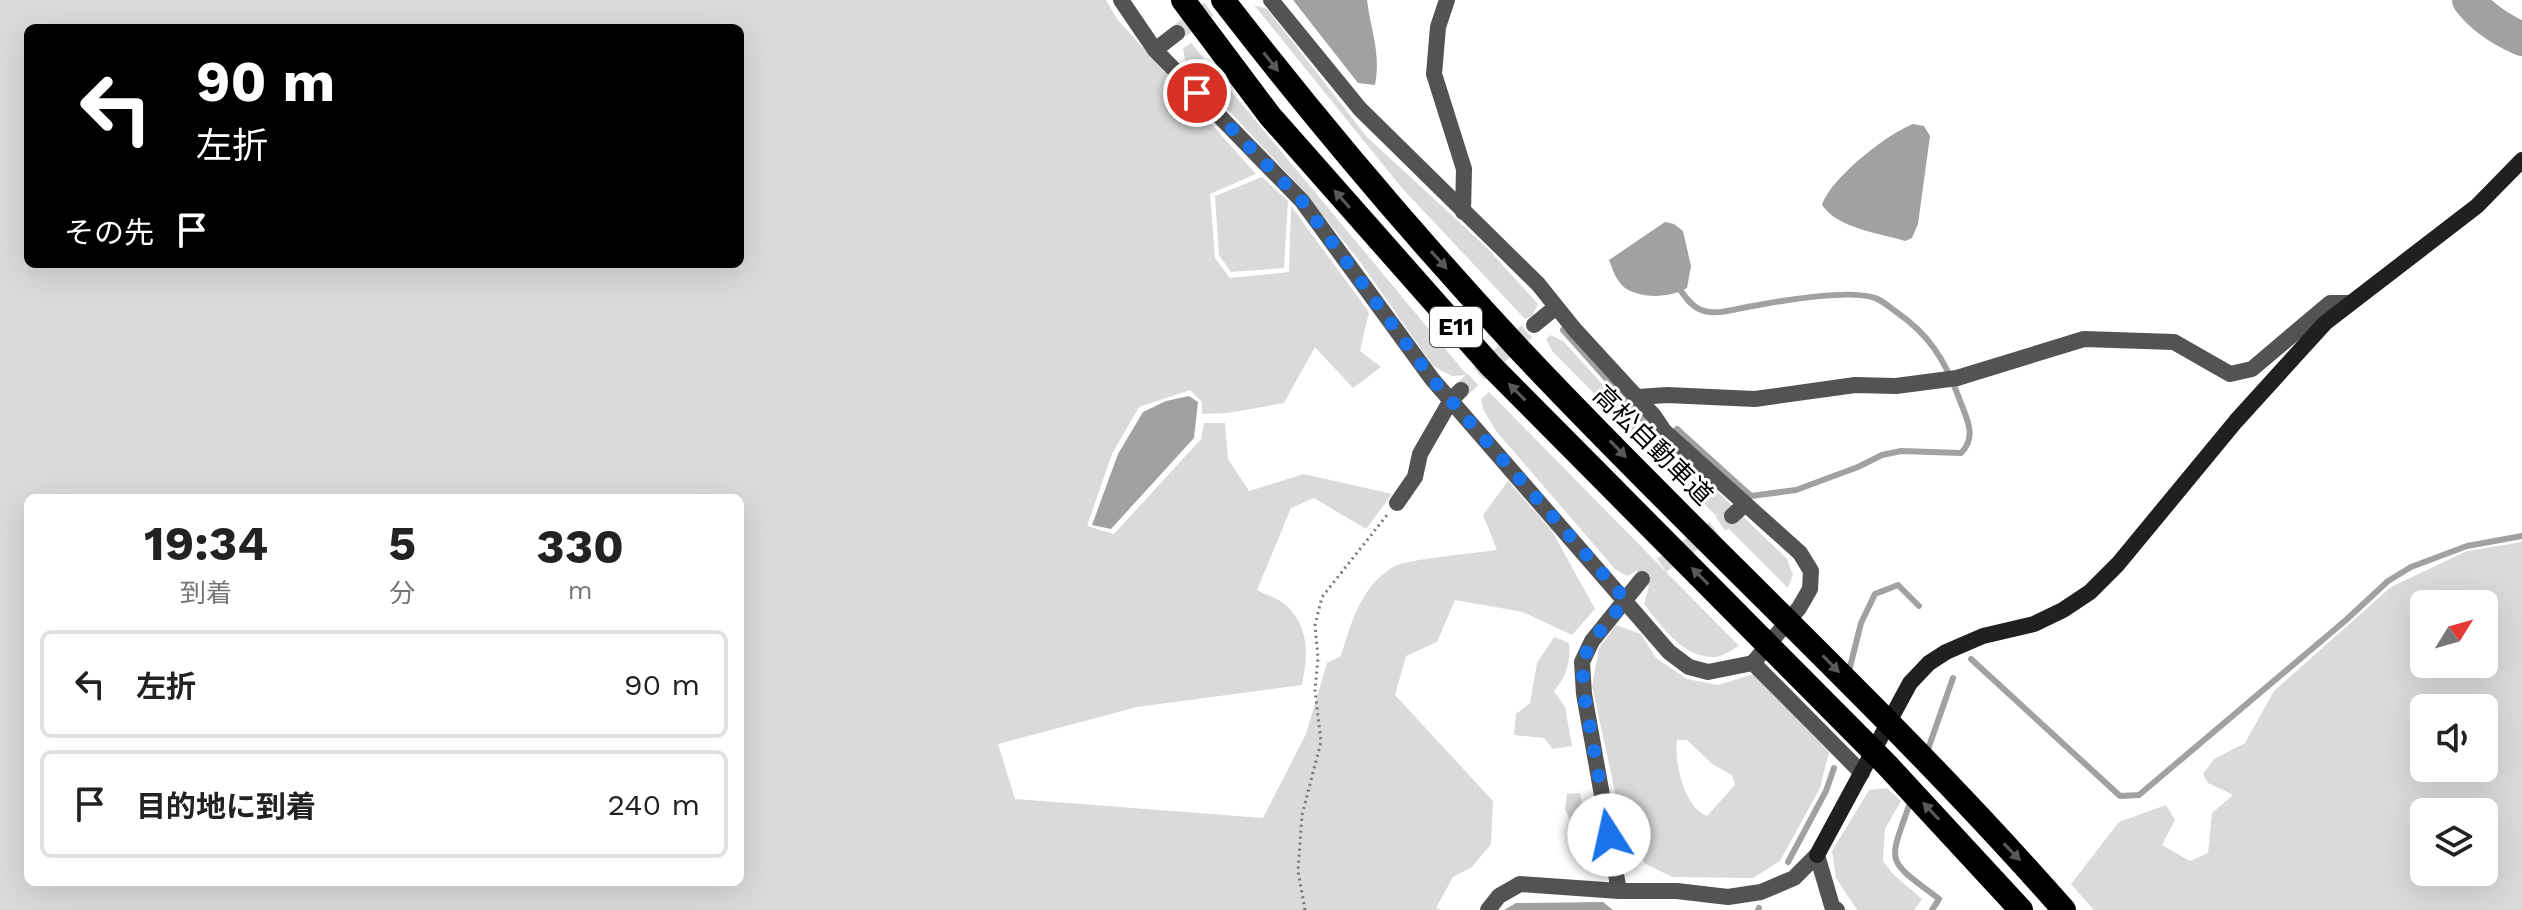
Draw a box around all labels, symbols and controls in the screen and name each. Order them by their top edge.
text: 90 m [196,49,335,115]
one-way arrow [1263,52,1279,72]
icon: left [64,56,168,160]
pin [1163,59,1231,127]
icon: arrive [1175,71,1219,115]
text: 左折 [196,125,268,167]
one-way arrow [1334,190,1351,210]
icon: arrive [170,208,214,252]
text: その先 [64,215,154,250]
one-way arrow [1429,251,1447,270]
road number: E11 [1430,307,1482,347]
street label: 高松自動車道 [1587,379,1719,511]
one-way arrow [1508,383,1526,402]
one-way arrow [1608,439,1626,458]
text: 19:34 [144,515,268,572]
text: 5 [388,515,416,572]
text: 330 [536,518,624,575]
one-way arrow [1691,567,1710,586]
text: m [568,575,592,605]
text: 到着 [180,578,232,608]
text: 分 [389,578,415,608]
north arrow [2410,590,2498,678]
map controls [2410,590,2498,886]
one-way arrow [1822,654,1840,673]
icon: left [68,662,112,706]
text: 90 m [624,667,700,702]
text: 左折 [136,669,196,704]
button: sound [2410,694,2498,782]
icon: arrive [68,782,112,826]
text: 240 m [608,787,700,822]
text: 目的地に到着 [136,789,316,824]
position arrow [1567,793,1651,877]
button: layers [2410,798,2498,886]
one-way arrow [1922,802,1940,821]
one-way arrow [2003,842,2021,861]

